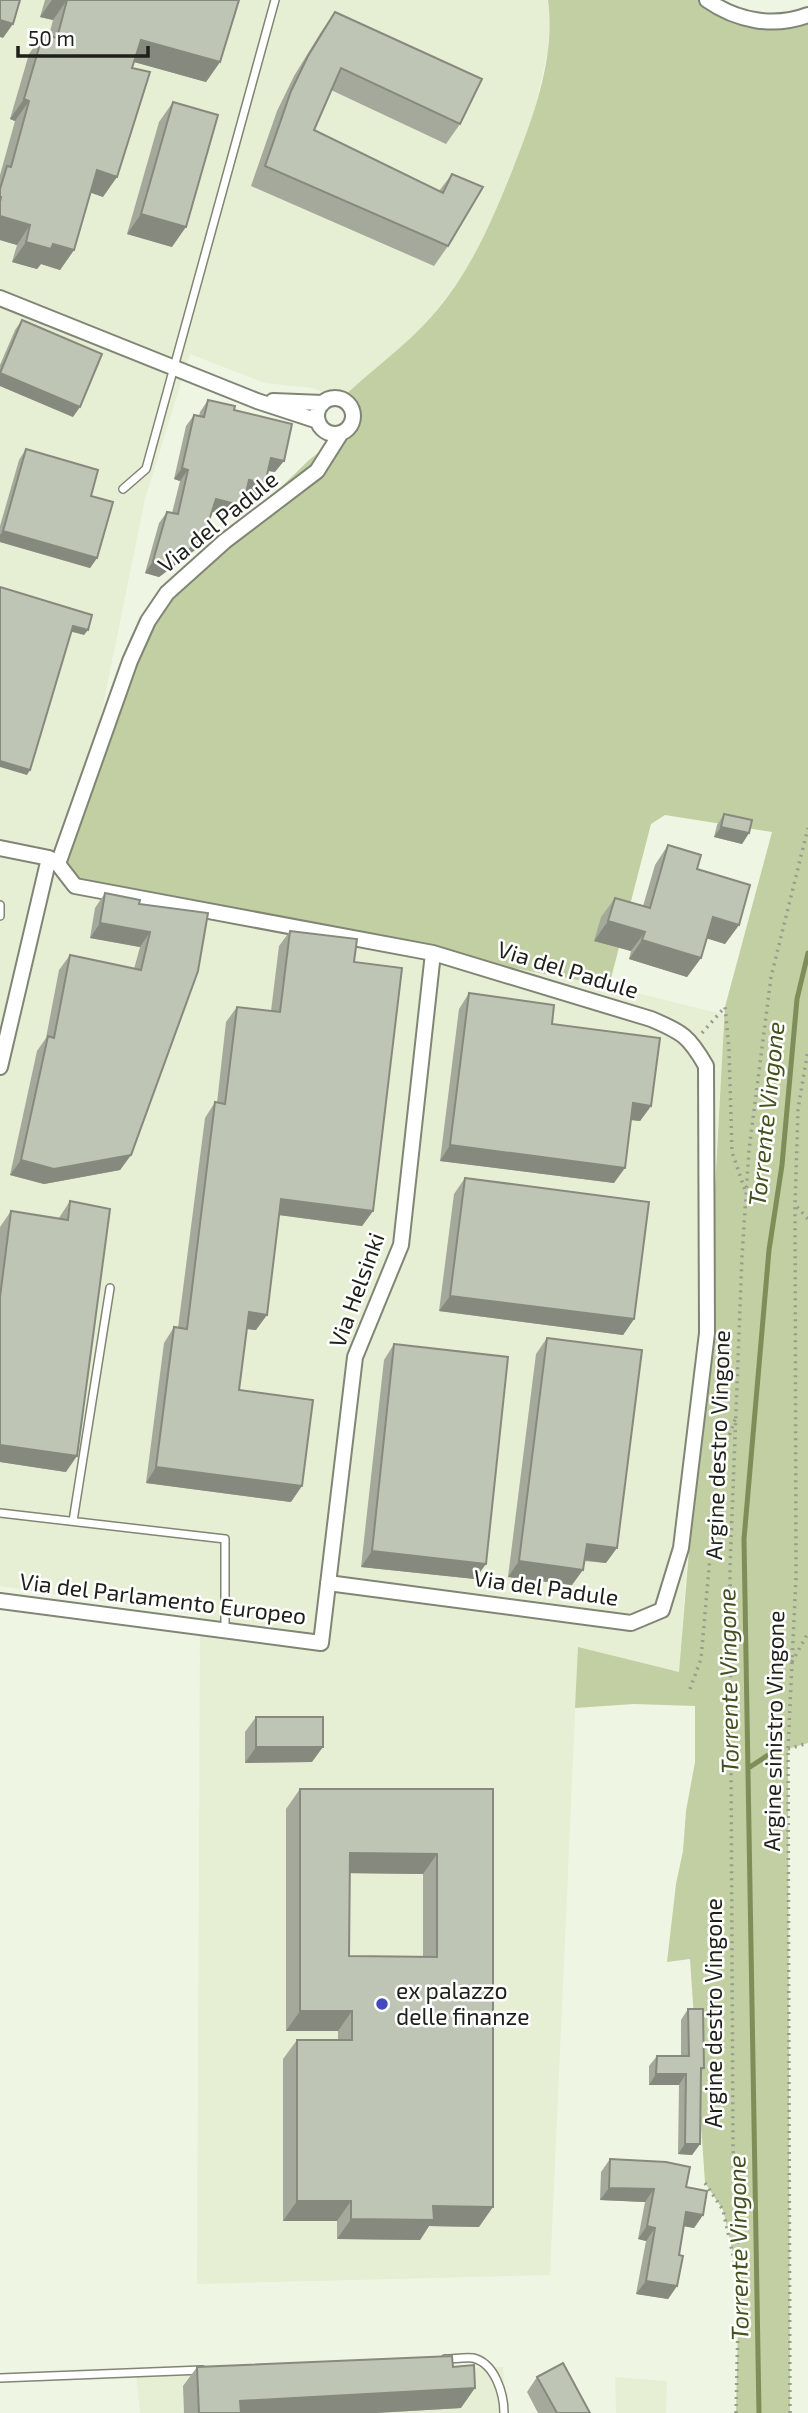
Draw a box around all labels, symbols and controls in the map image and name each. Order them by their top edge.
scale bar [18,14,147,58]
text: 50 m [28,25,75,50]
street label: Via del Padule [152,464,283,578]
street label: Via del Padule [494,934,642,1004]
water label: Torrente Vingone [741,1020,790,1208]
street label: Via Helsinki [322,1228,390,1351]
street label: Argine destro Vingone [699,1330,735,1560]
street label: Via del Padule [472,1563,620,1611]
street label: Via del Parlamento Europeo [18,1567,308,1629]
water label: Torrente Vingone [711,1588,744,1774]
street label: Argine sinistro Vingone [757,1610,789,1852]
street label: Argine destro Vingone [699,1898,727,2128]
place label: ex palazzo delle finanze [396,1976,530,2030]
marker: ex palazzo delle finanze [374,1996,390,2012]
water label: Torrente Vingone [721,2155,754,2341]

